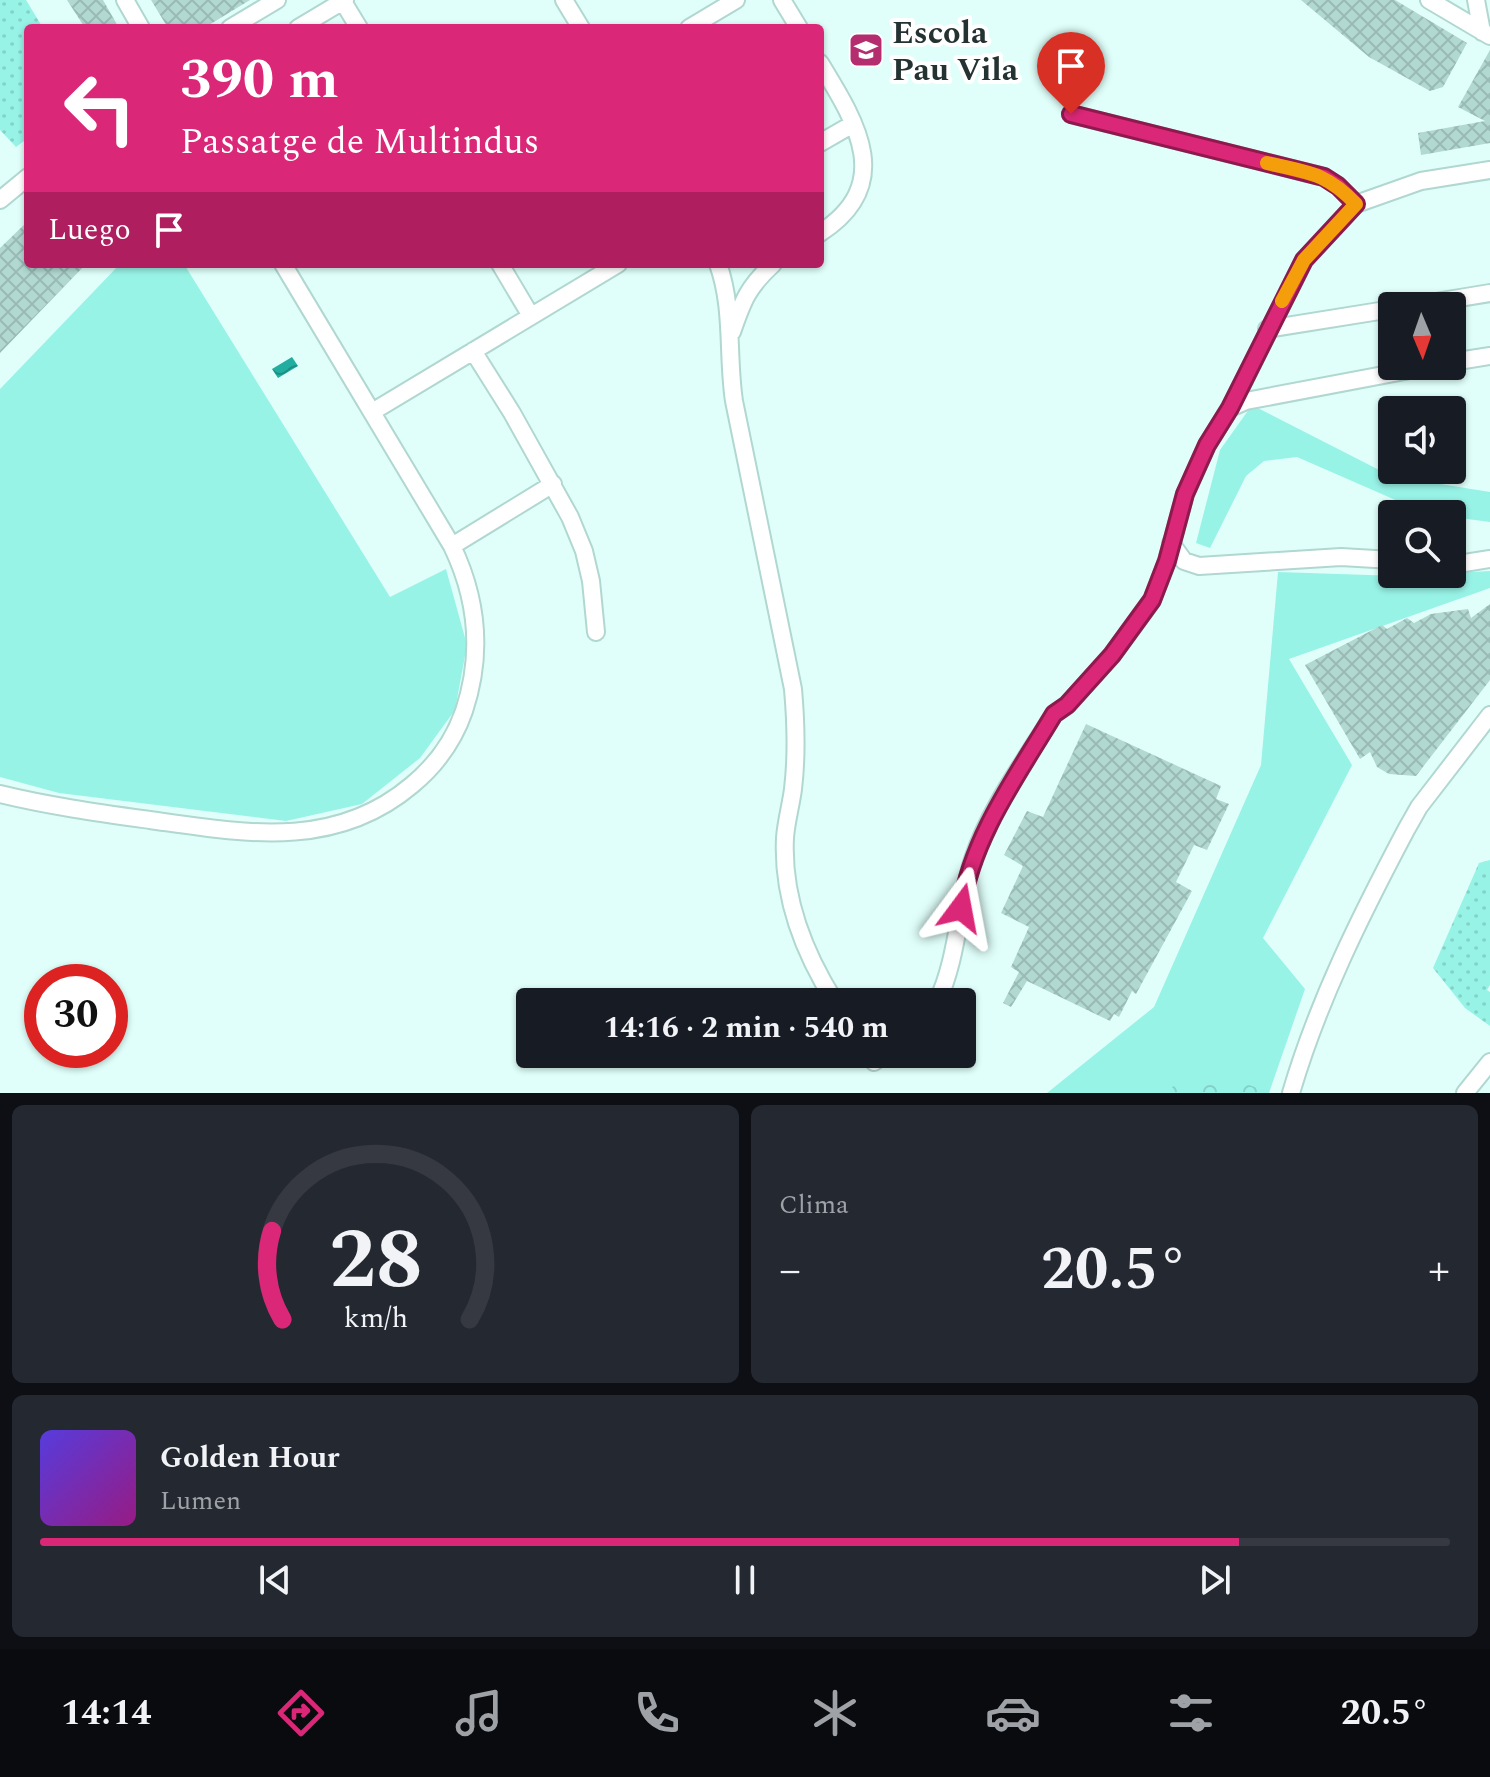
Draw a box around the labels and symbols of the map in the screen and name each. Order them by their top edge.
place label: Escola Pau Vila [892,9,1019,95]
school or university icon: Escola Pau Vila [847,31,885,69]
pin [1037,32,1105,114]
north arrow [1378,292,1466,380]
position arrow [919,866,1003,950]
speed limit sign: 30 [24,964,128,1068]

